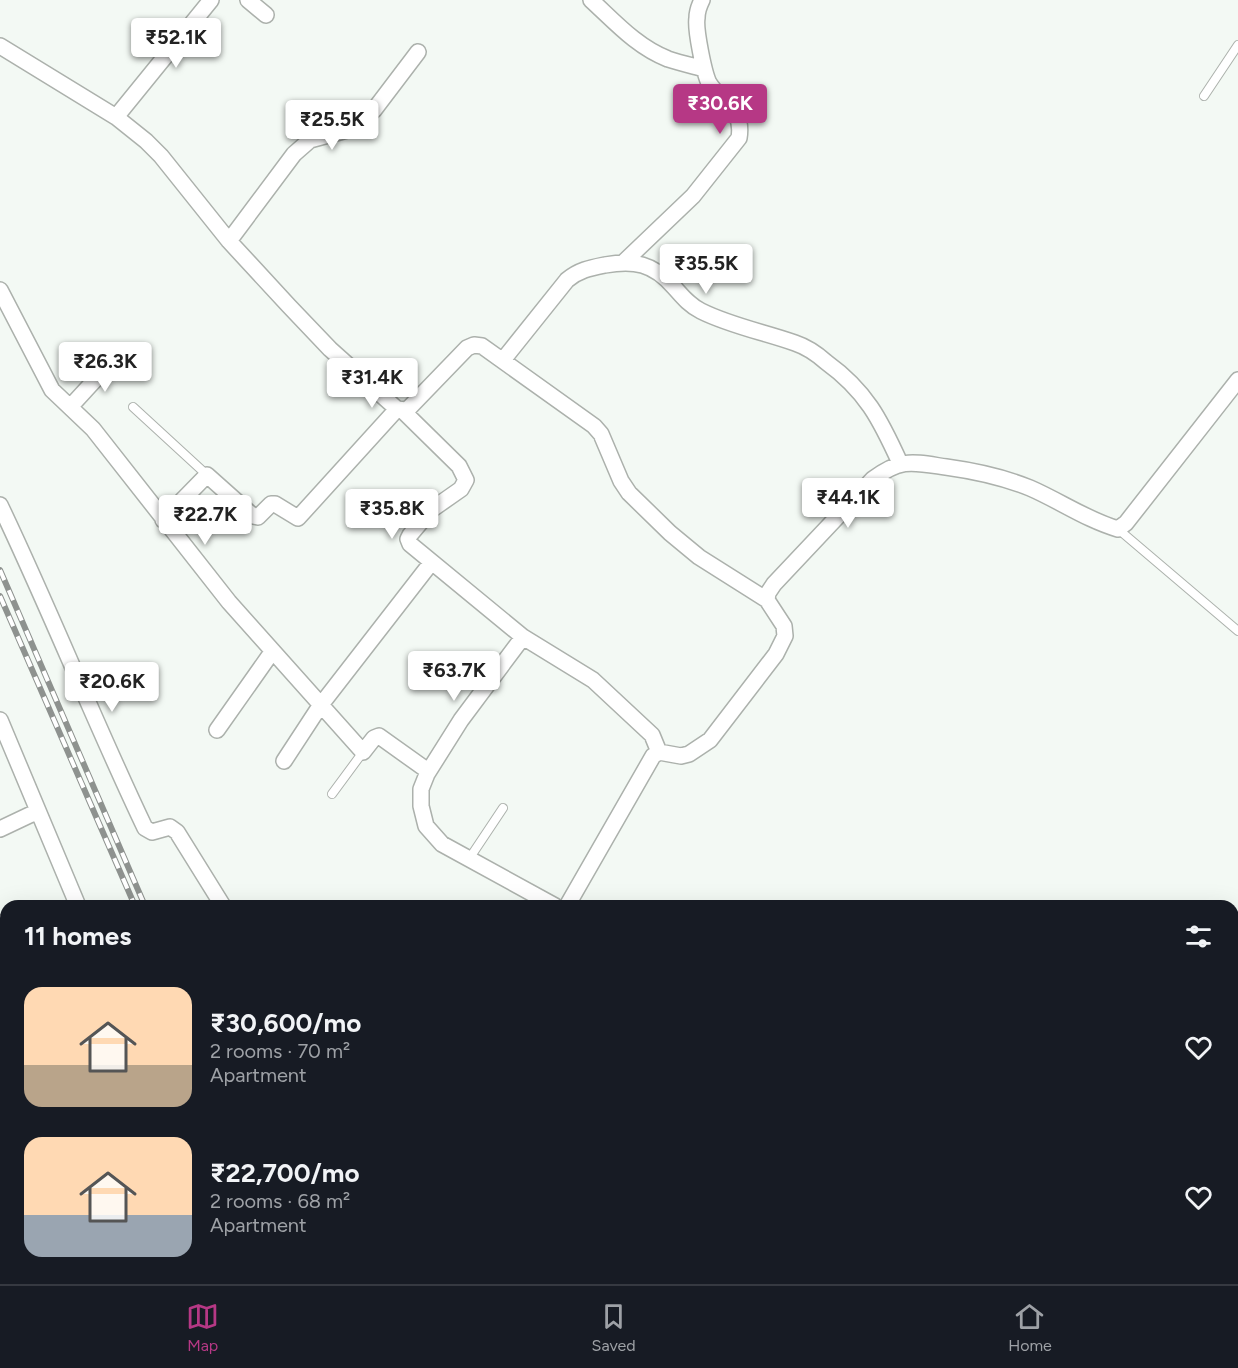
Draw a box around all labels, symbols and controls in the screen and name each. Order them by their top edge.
pin: ₹52.1K [127,18,225,69]
text: ₹52.1K [145,25,207,49]
pin: ₹30.6K [671,84,769,135]
text: ₹30.6K [687,91,753,115]
pin: ₹25.5K [283,100,381,151]
text: ₹25.5K [299,107,365,131]
pin: ₹35.5K [657,244,755,295]
text: ₹35.5K [674,251,738,275]
pin: ₹26.3K [56,342,154,393]
text: ₹26.3K [73,349,137,373]
pin: ₹31.4K [323,358,421,409]
text: ₹31.4K [341,365,403,389]
pin: ₹44.1K [799,478,897,529]
text: ₹44.1K [816,485,880,509]
pin: ₹35.8K [343,489,441,540]
pin: ₹22.7K [156,495,254,546]
text: ₹35.8K [359,496,425,520]
text: ₹22.7K [173,502,237,526]
pin: ₹63.7K [405,651,503,702]
text: ₹63.7K [422,658,486,682]
pin: ₹20.6K [63,662,161,713]
text: ₹20.6K [79,669,145,693]
text: 11 homes [24,920,131,952]
icon: filters [1182,920,1215,953]
text: ₹30,600/mo [210,1007,361,1039]
icon: home [72,1011,144,1083]
icon: heart [1182,1031,1215,1064]
text: 2 rooms · 70 m² [210,1039,350,1063]
text: Apartment [210,1063,307,1087]
text: ₹22,700/mo [210,1157,360,1189]
icon: home [72,1161,144,1233]
icon: heart [1182,1181,1215,1214]
text: 2 rooms · 68 m² [210,1189,350,1213]
text: Apartment [210,1213,307,1237]
tab: Map [186,1300,219,1355]
tab: Saved [592,1300,636,1355]
tab: Home [1008,1300,1052,1355]

